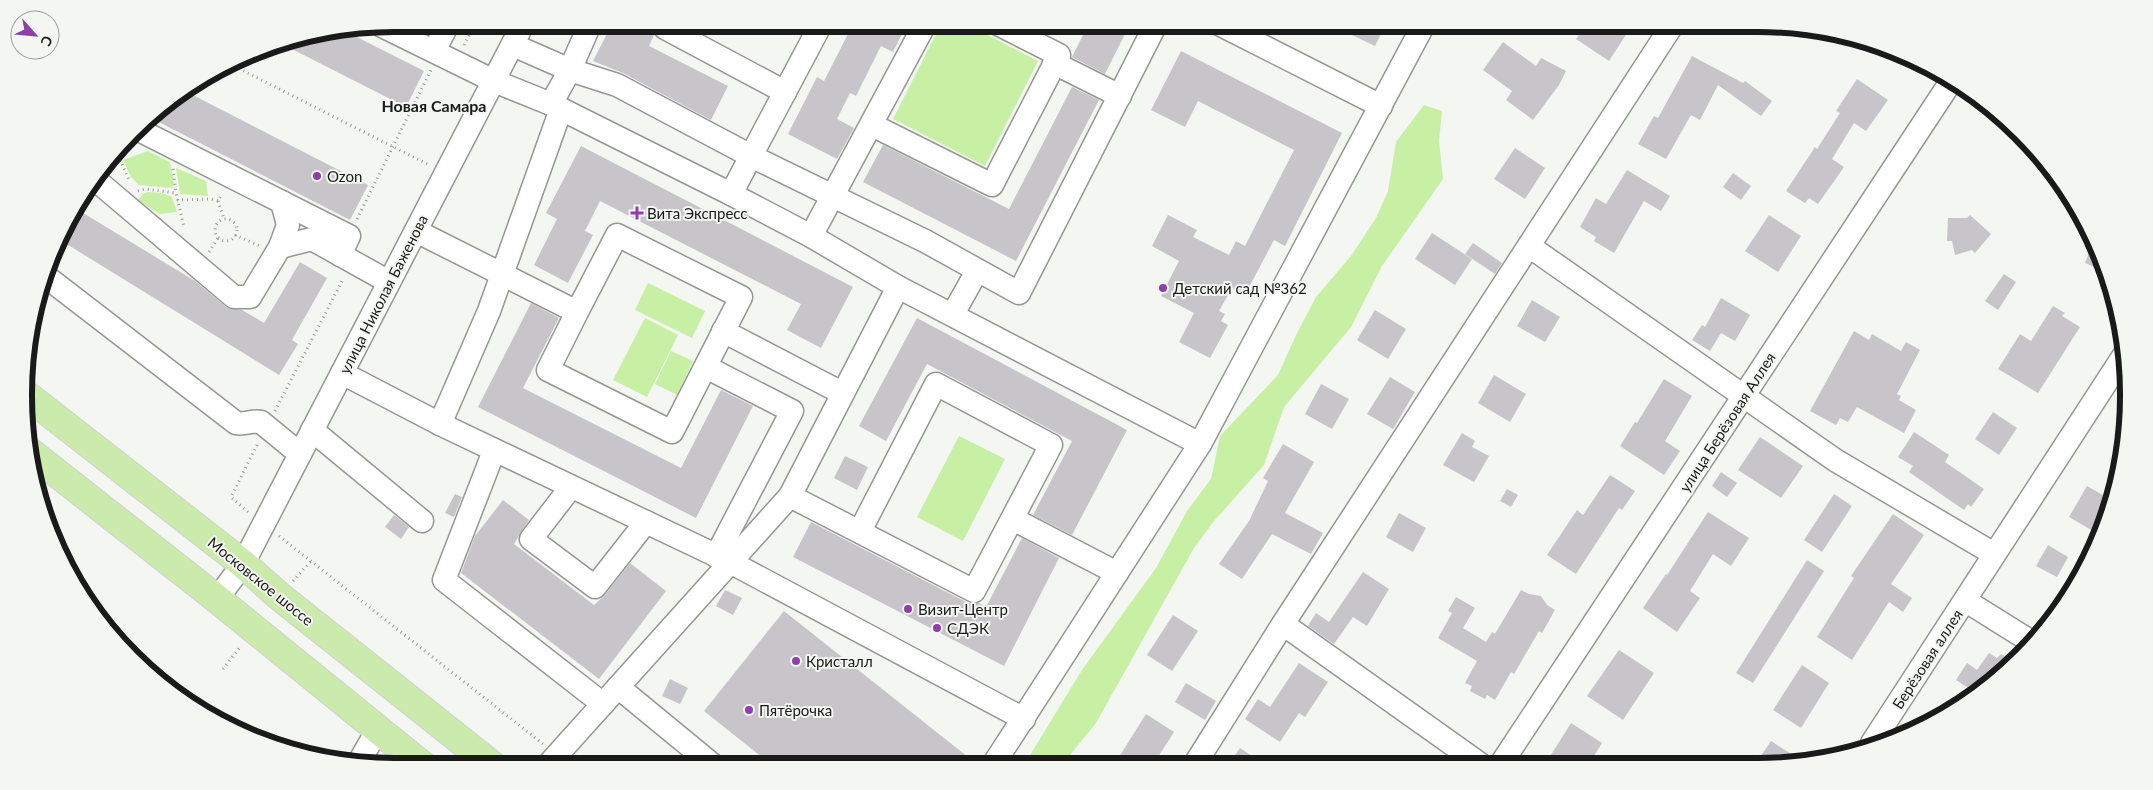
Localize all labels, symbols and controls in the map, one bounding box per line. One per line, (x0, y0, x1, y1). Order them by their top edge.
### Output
north arrow (10, 10, 60, 60)
text: С (37, 33, 57, 50)
district label: Новая Самара (382, 96, 486, 115)
place label: Ozon (327, 167, 362, 185)
marker: Ozon (311, 170, 323, 182)
place label: Вита Экспресс (647, 204, 748, 222)
marker: Вита Экспресс (631, 207, 643, 219)
street label: улица Николая Баженова (335, 212, 431, 376)
place label: Детский сад №362 (1173, 279, 1307, 297)
marker: Детский сад №362 (1157, 282, 1169, 294)
street label: улица Берёзовая Аллея (1675, 349, 1779, 495)
street label: Московское шоссе (205, 533, 317, 629)
place label: Визит-Центр (918, 600, 1008, 618)
marker: Визит-Центр (902, 603, 914, 615)
street label: Берёзовая аллея (1888, 606, 1966, 712)
place label: СДЭК (947, 619, 989, 637)
marker: СДЭК (931, 622, 943, 634)
place label: Кристалл (806, 652, 873, 670)
marker: Кристалл (790, 655, 802, 667)
place label: Пятёрочка (759, 701, 832, 719)
marker: Пятёрочка (743, 704, 755, 716)

